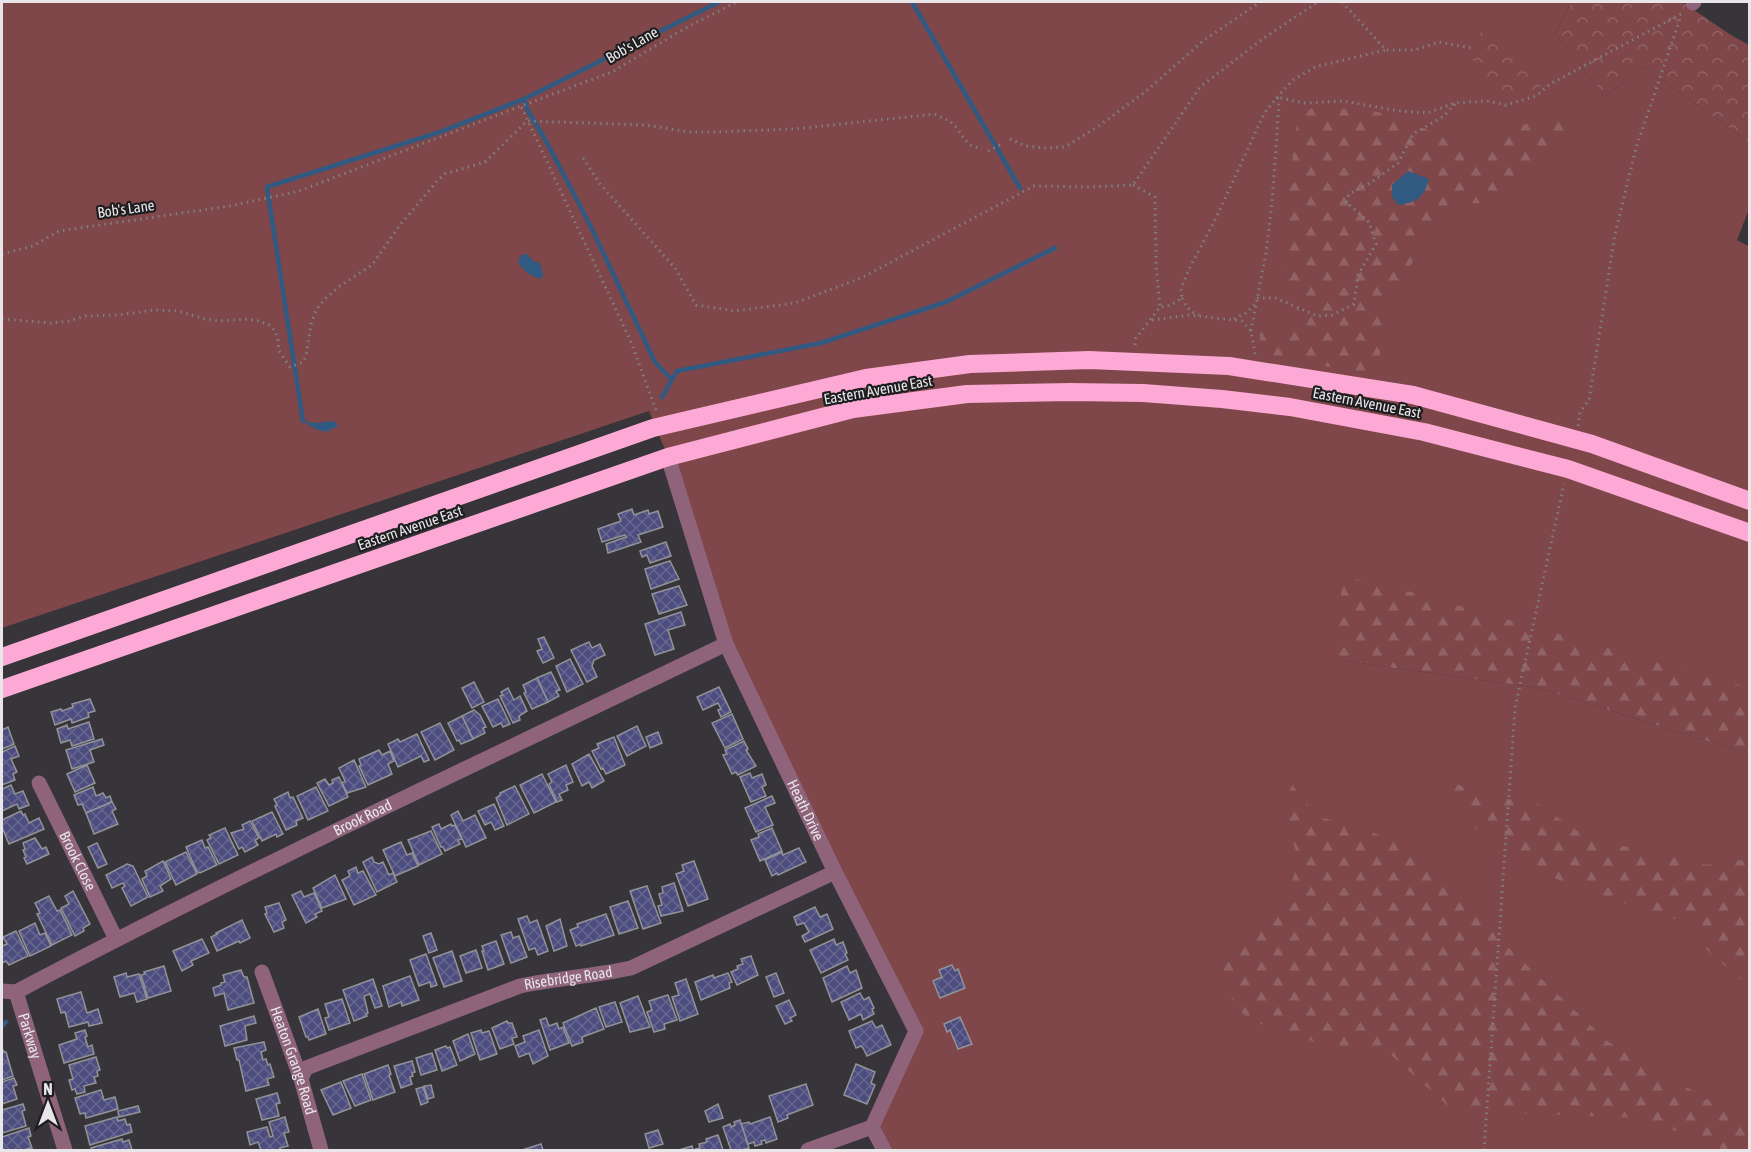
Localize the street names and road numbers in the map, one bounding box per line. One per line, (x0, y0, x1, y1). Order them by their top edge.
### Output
street label: Bob's Lane (603, 23, 661, 66)
street label: Bob's Lane (96, 196, 156, 221)
street label: Eastern Avenue East (822, 372, 934, 407)
street label: Eastern Avenue East (1312, 384, 1423, 421)
street label: Eastern Avenue East (355, 502, 465, 553)
street label: Heath Drive (784, 777, 828, 843)
street label: Brook Road (330, 796, 395, 839)
street label: Brook Close (56, 828, 100, 893)
street label: Risebridge Road (522, 963, 613, 993)
street label: Heaton Grange Road (267, 1004, 320, 1116)
street label: Parkway (15, 1011, 45, 1061)

